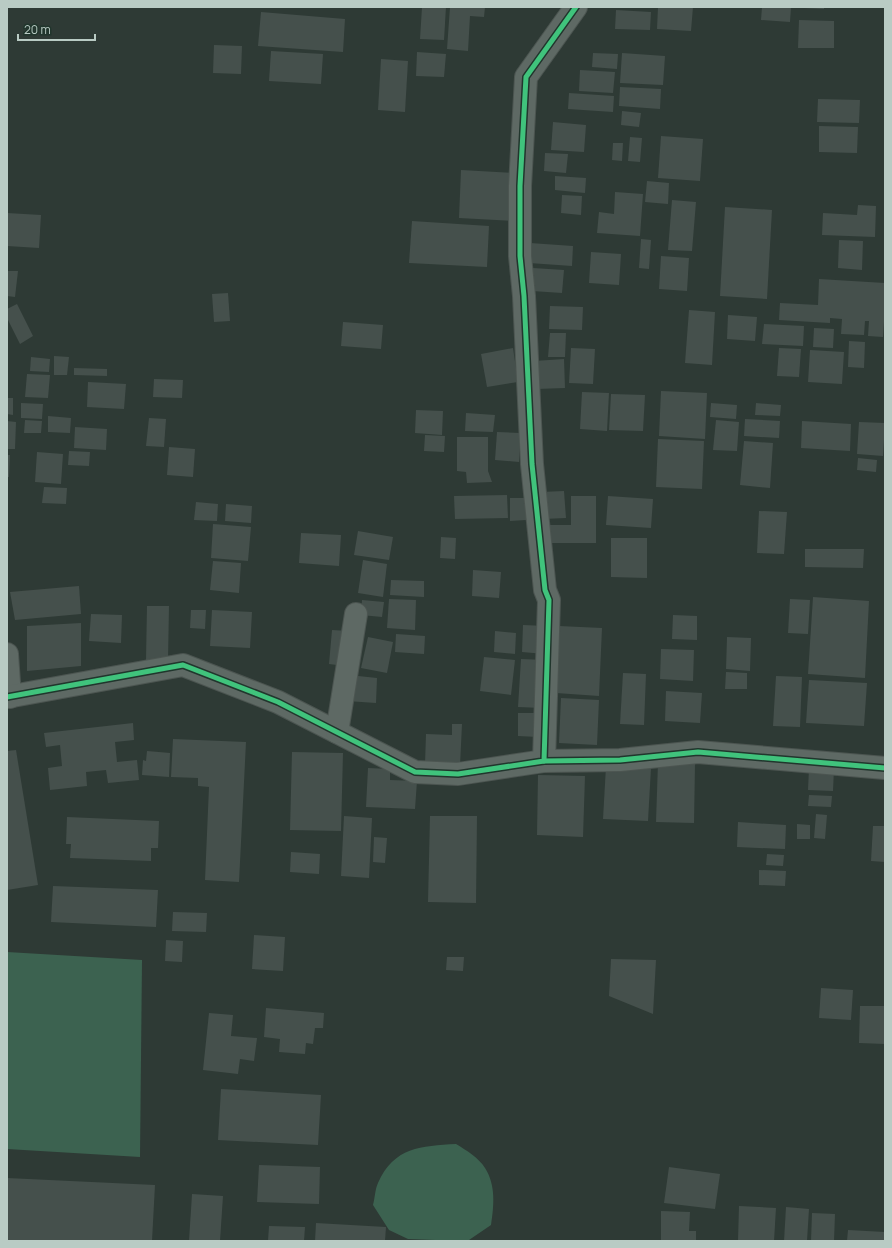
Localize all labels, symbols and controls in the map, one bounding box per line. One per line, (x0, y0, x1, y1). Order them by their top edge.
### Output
scale bar (18, 16, 95, 42)
text: 20 m (24, 21, 51, 38)

